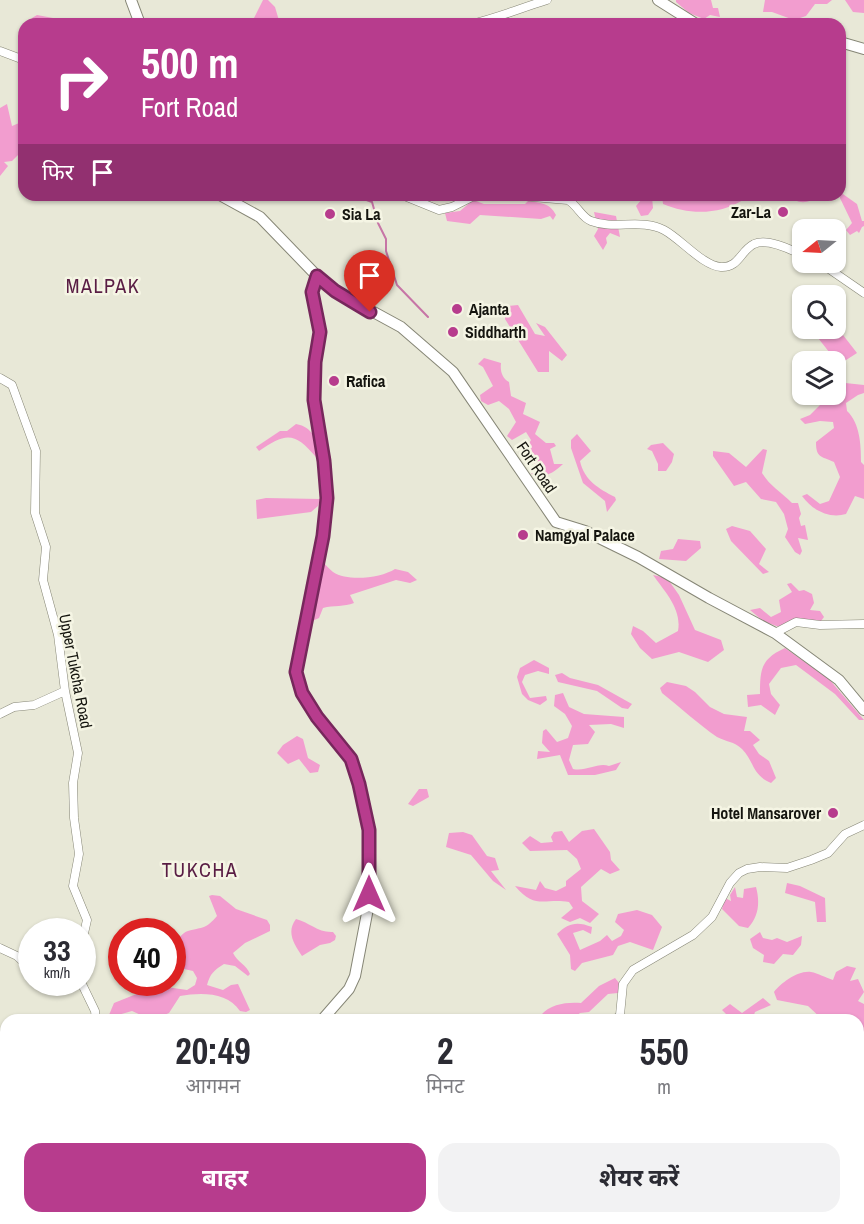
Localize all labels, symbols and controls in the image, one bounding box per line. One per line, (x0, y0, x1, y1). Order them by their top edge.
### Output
text: 500 m (141, 35, 239, 91)
icon: right (42, 42, 120, 120)
text: Fort Road (141, 89, 238, 125)
icon: arrive (86, 156, 119, 189)
text: फिर (42, 157, 74, 187)
place label: Zar-La (731, 201, 772, 223)
place label: Sia La (342, 203, 381, 225)
marker: Zar-La (776, 205, 790, 219)
marker: Sia La (323, 207, 337, 221)
north arrow (792, 219, 846, 273)
map controls (792, 219, 846, 405)
pin (344, 250, 395, 312)
icon: arrive (353, 259, 386, 292)
district label: MALPAK (66, 272, 140, 299)
button: search (792, 285, 846, 339)
place label: Ajanta (469, 298, 510, 320)
marker: Ajanta (450, 302, 464, 316)
place label: Siddharth (465, 321, 526, 343)
marker: Siddharth (446, 325, 460, 339)
button: layers (792, 351, 846, 405)
place label: Rafica (346, 370, 386, 392)
marker: Rafica (327, 374, 341, 388)
street label: Fort Road (512, 437, 562, 497)
place label: Namgyal Palace (535, 524, 635, 546)
marker: Namgyal Palace (516, 528, 530, 542)
street label: Upper Tukcha Road (54, 612, 98, 730)
place label: Hotel Mansarover (711, 802, 822, 824)
marker: Hotel Mansarover (826, 806, 840, 820)
district label: TUKCHA (162, 856, 238, 883)
position arrow (337, 862, 401, 926)
speed limit sign: 40 (108, 918, 186, 996)
text: 33 (43, 930, 71, 970)
text: km/h (44, 962, 70, 983)
text: 20:49 (175, 1027, 251, 1075)
text: 2 (437, 1027, 453, 1075)
text: 550 (639, 1028, 689, 1076)
text: आगमन (186, 1072, 240, 1099)
text: मिनट (426, 1072, 464, 1099)
text: m (657, 1073, 671, 1100)
button: बाहर (24, 1143, 426, 1212)
button: शेयर करें (438, 1143, 840, 1212)

